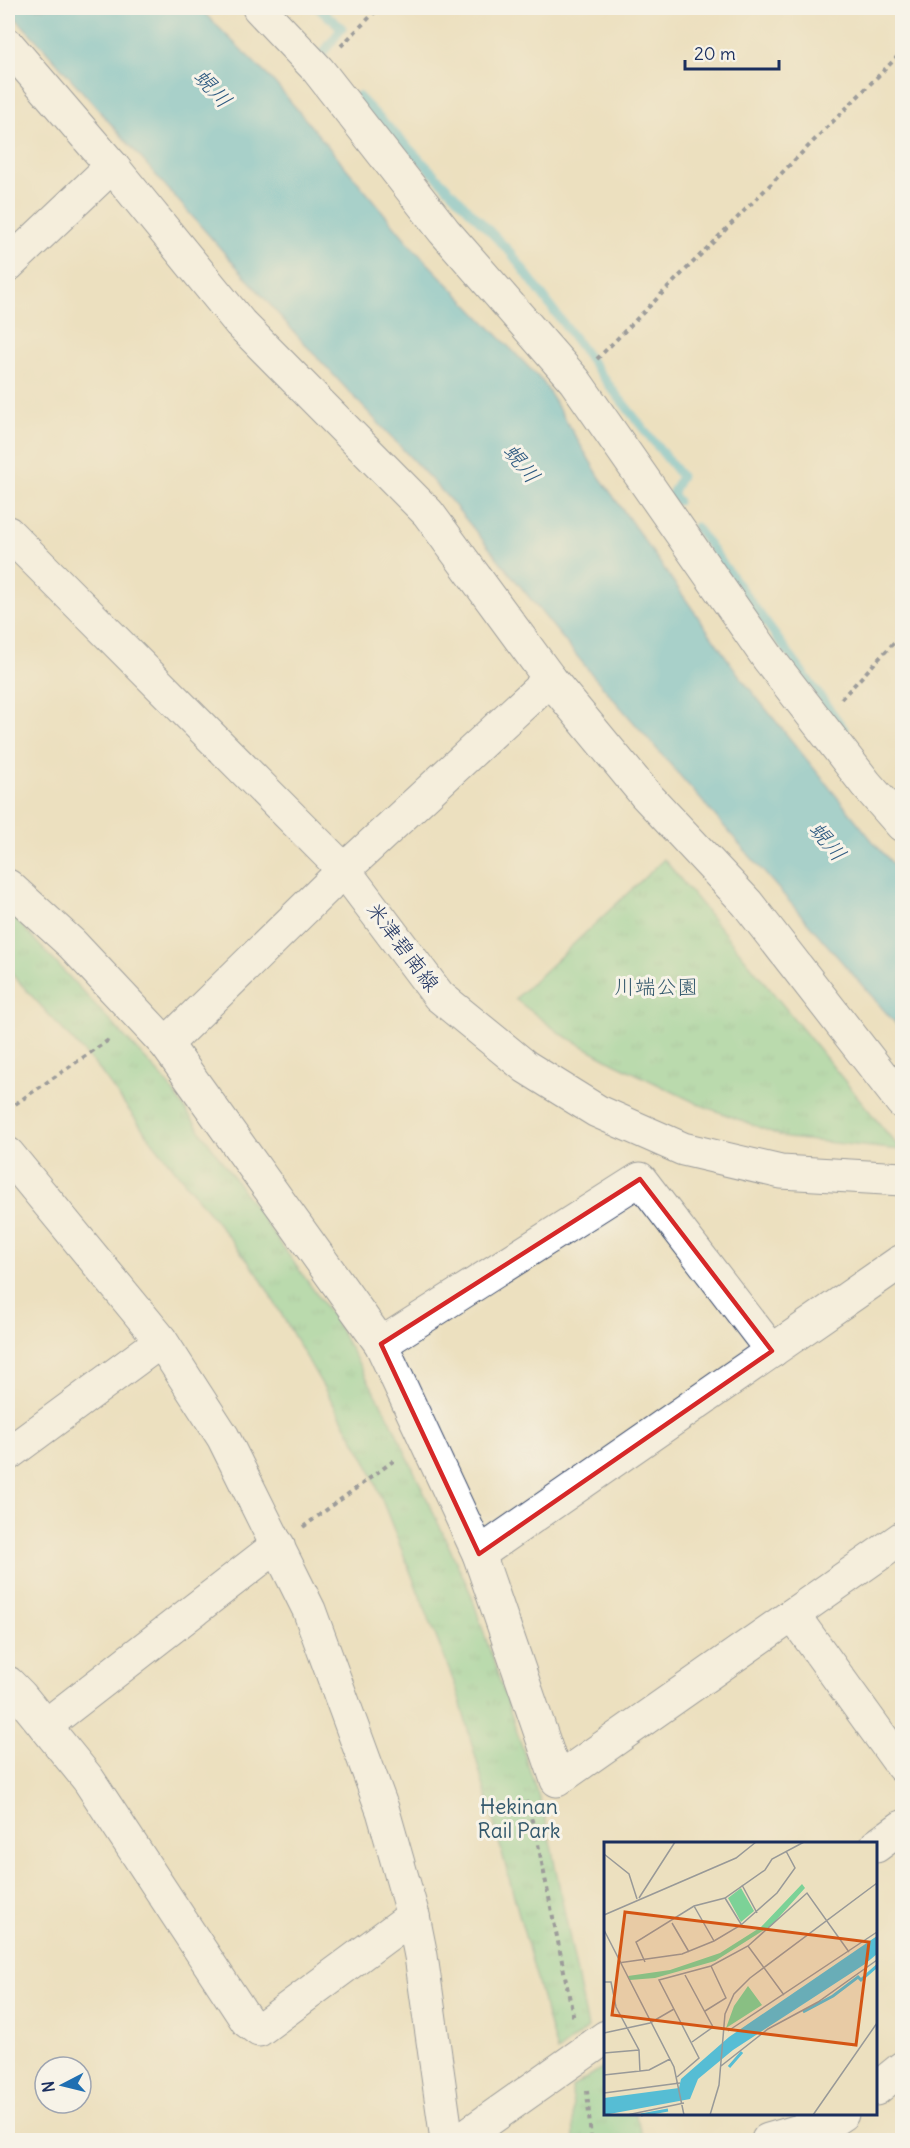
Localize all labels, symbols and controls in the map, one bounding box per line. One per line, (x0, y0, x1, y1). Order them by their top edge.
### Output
scale bar (685, 33, 780, 71)
text: 20 m (694, 42, 736, 65)
water label: 蜆川 (188, 62, 238, 114)
water label: 蜆川 (497, 437, 547, 489)
water label: 蜆川 (803, 815, 853, 867)
street label: 米津碧南線 (361, 897, 446, 997)
park label: 川端公園 (614, 973, 698, 1000)
park label: Hekinan Rail Park (477, 1793, 561, 1844)
inset map (604, 1842, 877, 2115)
north arrow (33, 2055, 93, 2115)
text: N (38, 2080, 59, 2094)

